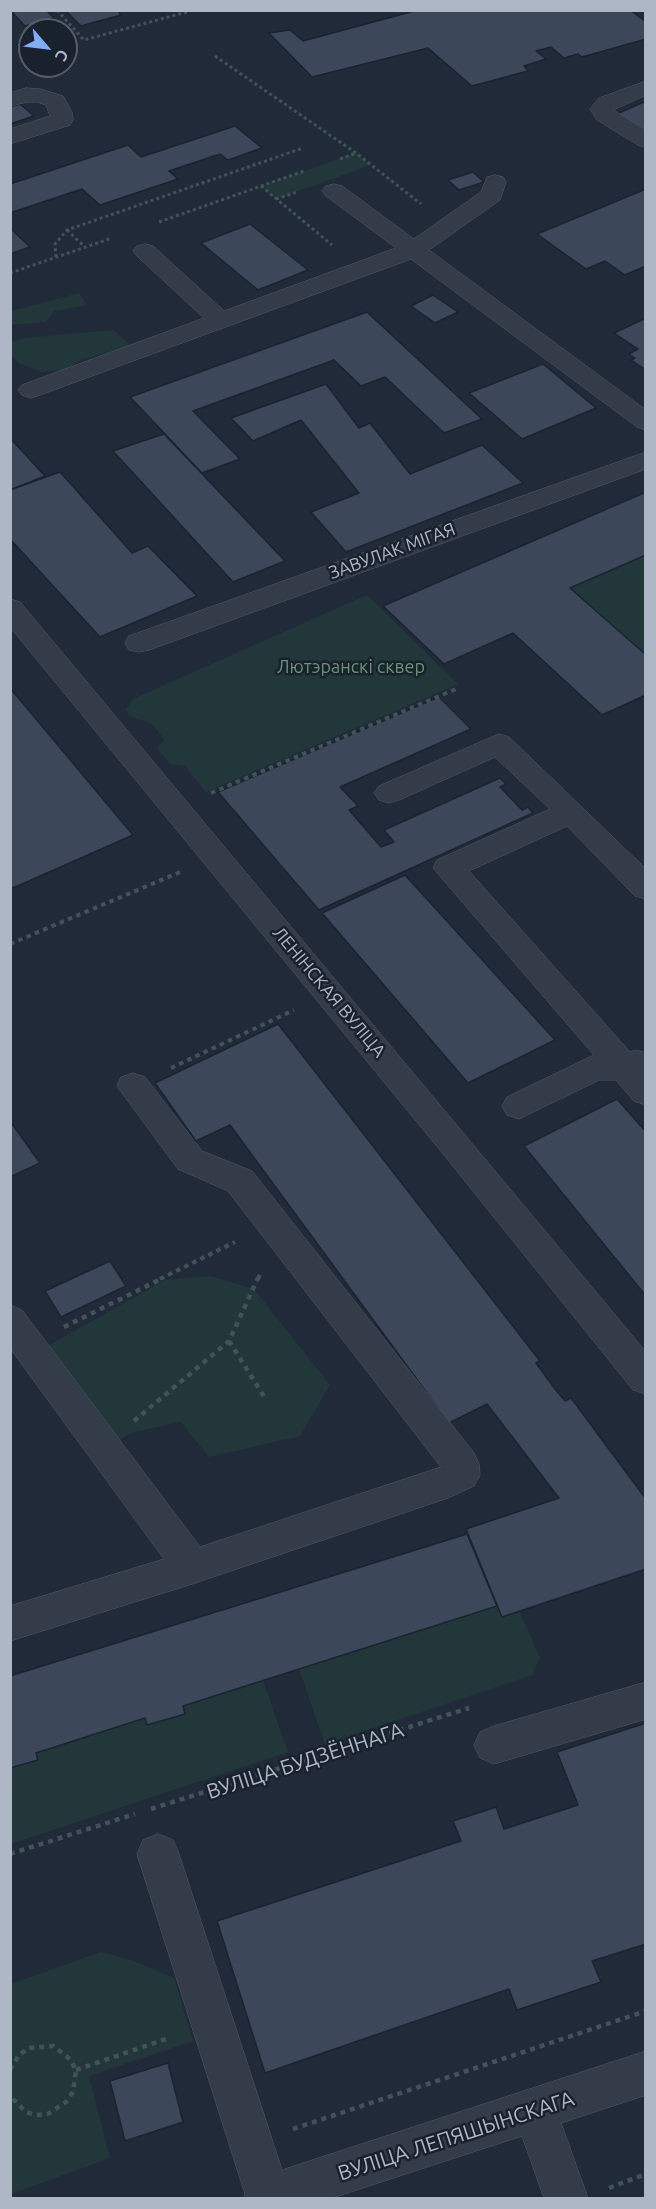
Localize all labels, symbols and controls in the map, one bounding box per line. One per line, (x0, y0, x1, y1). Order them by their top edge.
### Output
north arrow (18, 18, 78, 78)
text: С (52, 47, 72, 64)
street label: ЗАВУЛАК МІГАЯ (326, 518, 458, 584)
park label: Лютэранскі сквер (277, 656, 425, 678)
street label: ЛЕНІНСКАЯ ВУЛІЦА (268, 922, 390, 1062)
street label: ВУЛІЦА БУДЗЁННАГА (203, 1717, 407, 1805)
street label: ВУЛІЦА ЛЕПЯШЫНСКАГА (335, 2086, 577, 2186)

